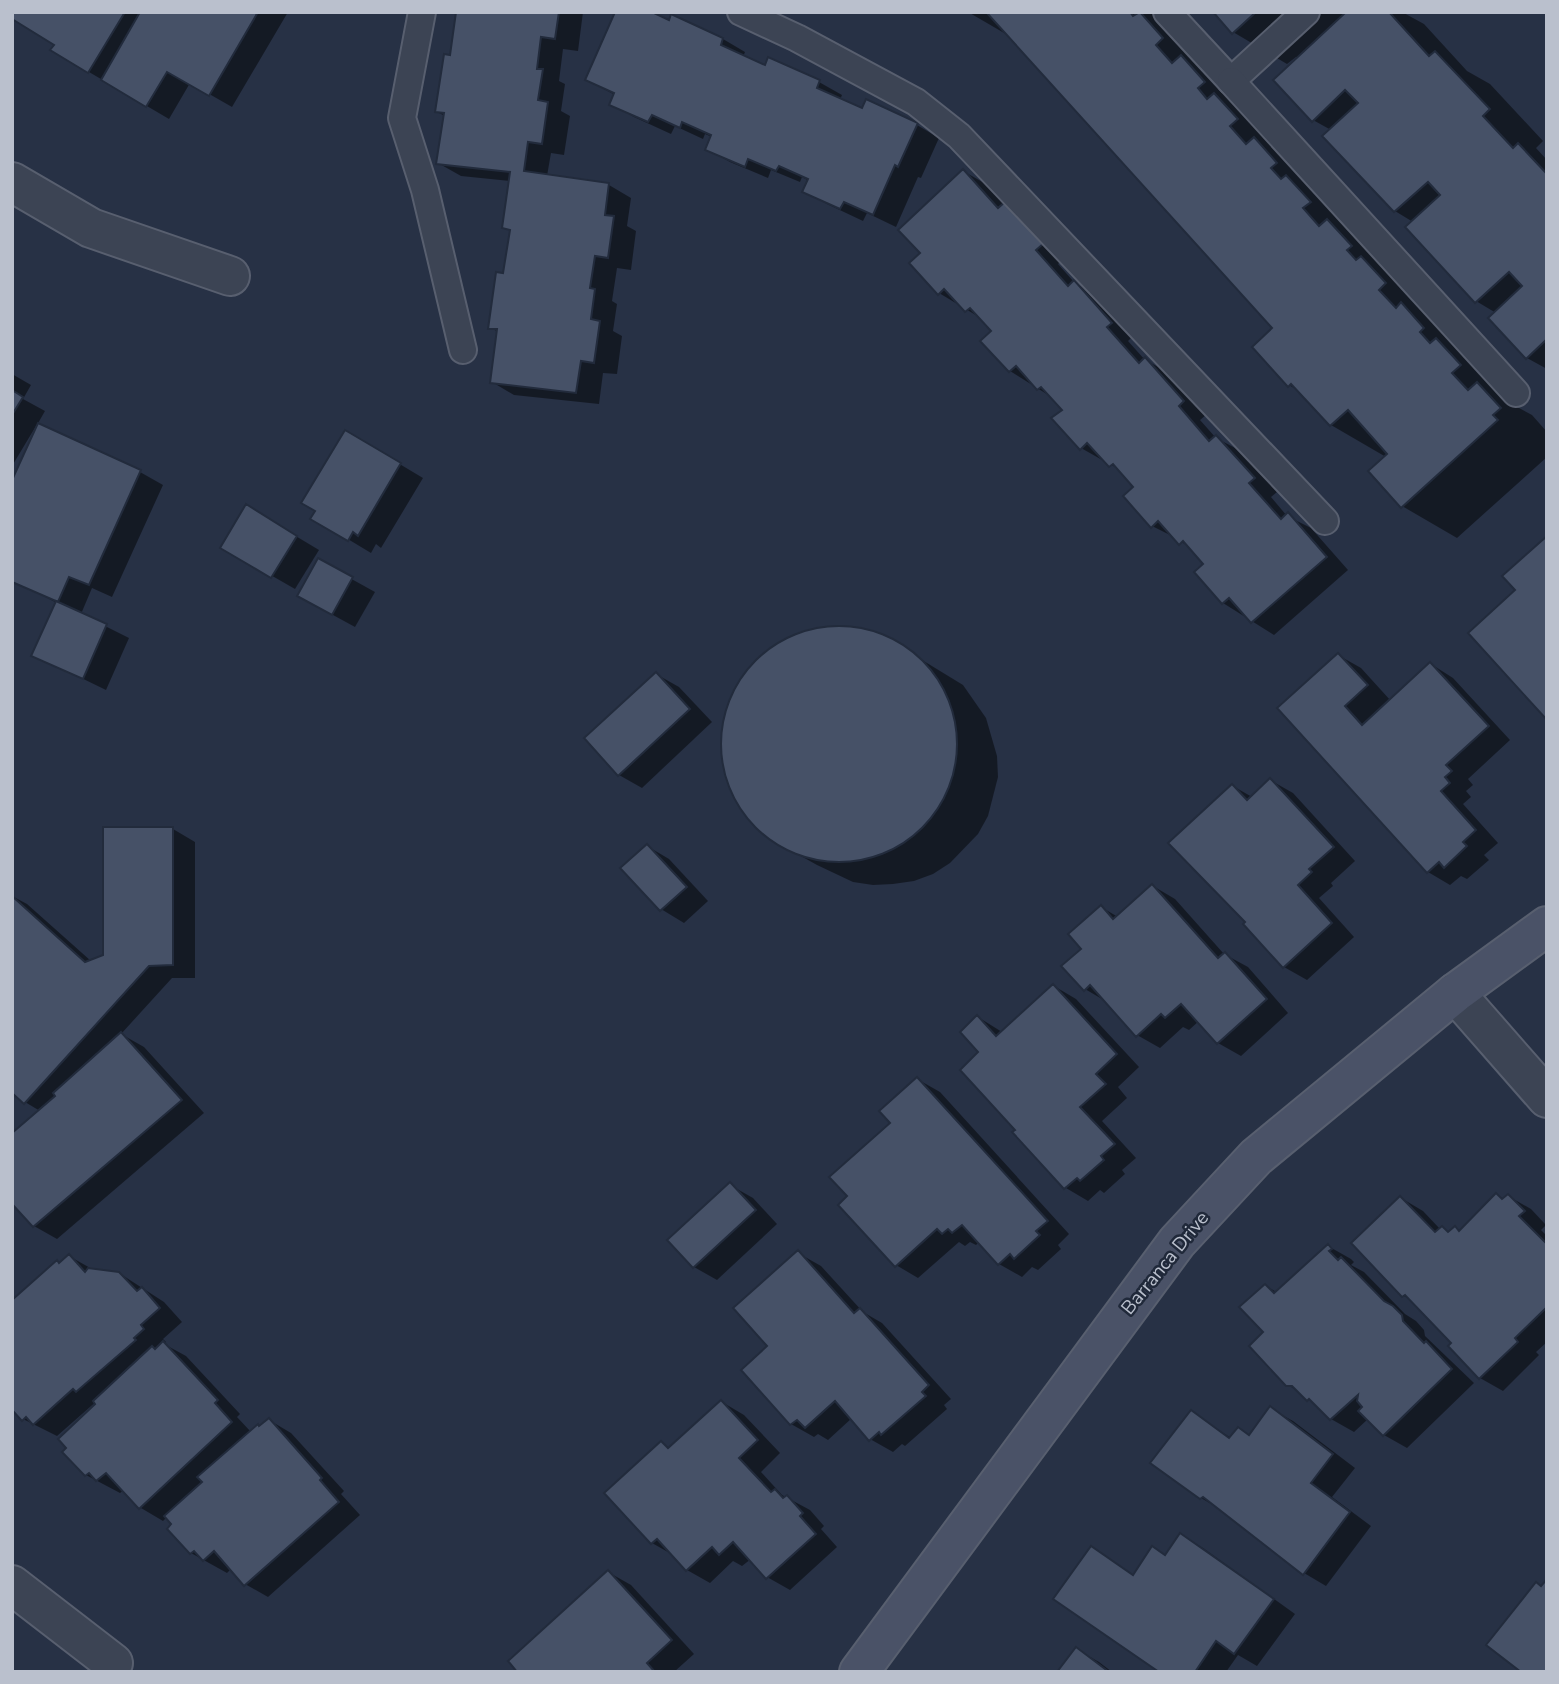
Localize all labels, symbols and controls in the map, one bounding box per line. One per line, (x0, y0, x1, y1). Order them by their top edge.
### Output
street label: Barranca Drive (1115, 1206, 1215, 1320)

